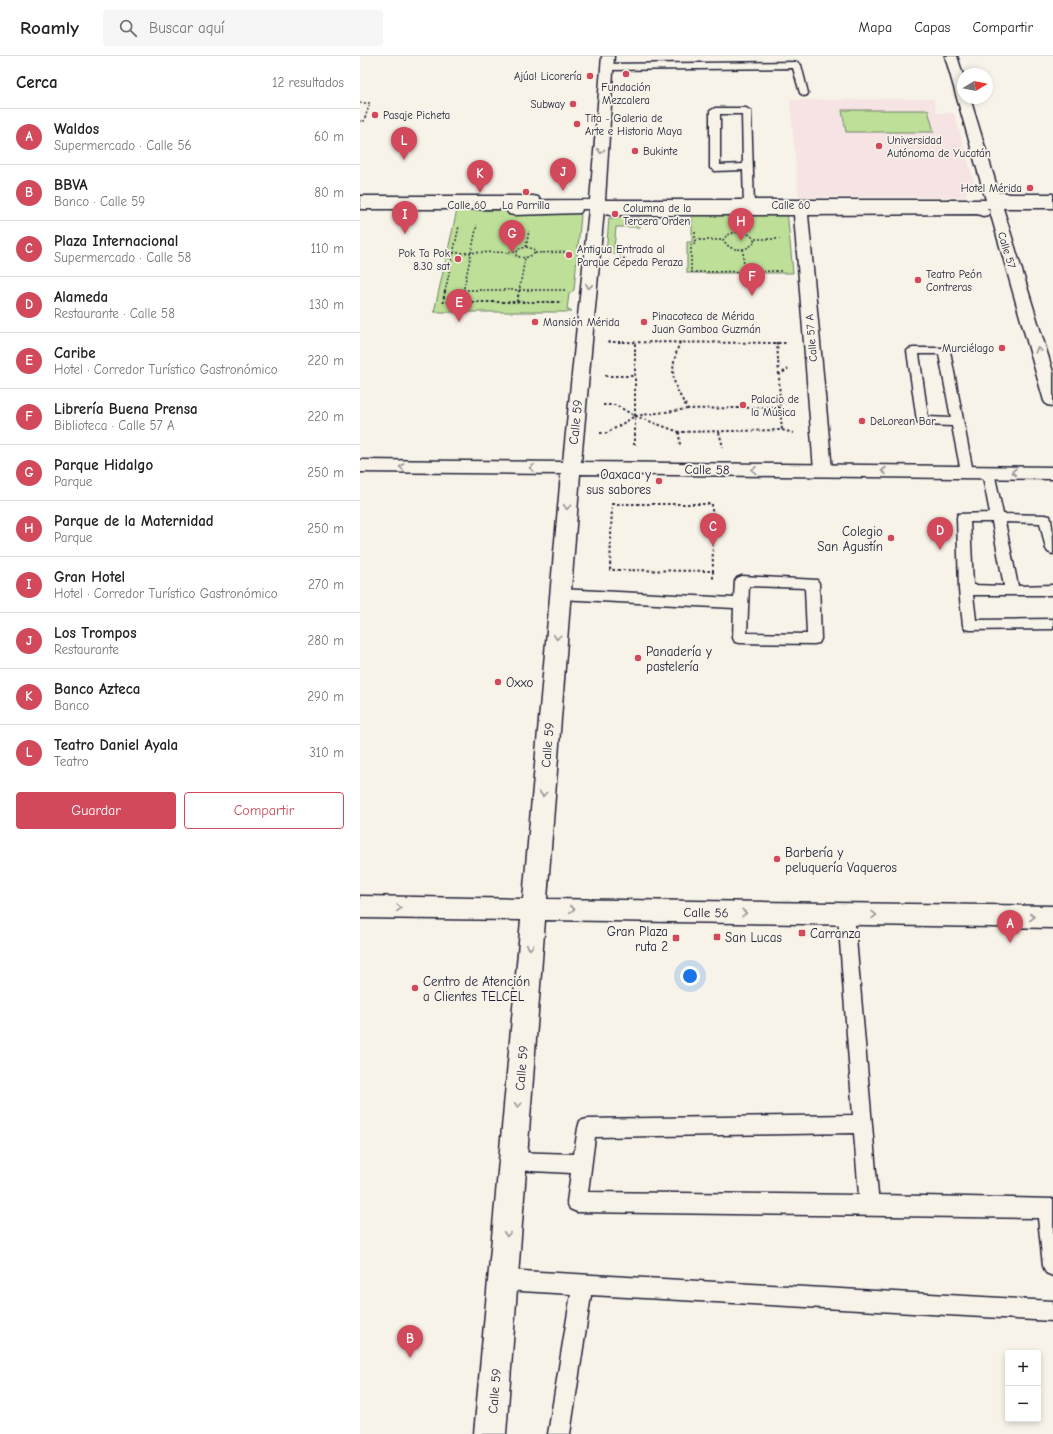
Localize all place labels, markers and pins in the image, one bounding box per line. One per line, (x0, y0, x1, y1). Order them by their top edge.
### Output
marker: Fundación Mezcalera (621, 69, 631, 79)
place label: Ajúa! Licorería (514, 70, 582, 83)
marker: Ajúa! Licorería (585, 71, 595, 81)
place label: Fundación Mezcalera (601, 81, 651, 107)
place label: Subway (531, 98, 565, 111)
marker: Subway (568, 99, 578, 109)
place label: Pasaje Picheta (383, 109, 450, 122)
marker: Pasaje Picheta (370, 110, 380, 120)
place label: Tita - Galeria de Arte e Historia Maya (585, 112, 682, 138)
marker: Tita - Galeria de Arte e Historia Maya (572, 119, 582, 129)
pin: L (391, 127, 417, 160)
place label: Universidad Autónoma de Yucatán (887, 134, 991, 160)
marker: Universidad Autónoma de Yucatán (874, 141, 884, 151)
place label: Bukinte (643, 145, 678, 158)
marker: Bukinte (630, 146, 640, 156)
pin: J (550, 158, 576, 191)
pin: K (467, 160, 493, 193)
place label: Hotel Mérida (961, 182, 1022, 195)
marker: Hotel Mérida (1025, 183, 1035, 193)
marker: La Parrilla (521, 187, 531, 197)
place label: La Parrilla (502, 199, 550, 212)
pin: I (392, 201, 418, 234)
place label: Columna de la Tercera Orden (623, 202, 691, 228)
pin: H (728, 208, 754, 241)
marker: Columna de la Tercera Orden (610, 209, 620, 219)
pin: G (499, 220, 525, 253)
place label: Antigua Entrada al Parque Cepeda Peraza (577, 243, 683, 269)
place label: Pok Ta Pok 8.30 sat (399, 247, 451, 273)
marker: Antigua Entrada al Parque Cepeda Peraza (564, 250, 574, 260)
marker: Pok Ta Pok 8.30 sat (453, 254, 463, 264)
pin: F (739, 263, 765, 296)
place label: Teatro Peón Contreras (926, 268, 982, 294)
marker: Teatro Peón Contreras (913, 275, 923, 285)
pin: E (446, 289, 472, 322)
place label: Pinacoteca de Mérida Juan Gamboa Guzmán (652, 310, 761, 336)
place label: Mansión Mérida (543, 316, 620, 329)
marker: Mansión Mérida (530, 317, 540, 327)
marker: Pinacoteca de Mérida Juan Gamboa Guzmán (639, 317, 649, 327)
place label: Murciélago (942, 342, 994, 355)
marker: Murciélago (997, 343, 1007, 353)
place label: Palacio de la Música (751, 393, 800, 419)
marker: Palacio de la Música (738, 400, 748, 410)
place label: DeLorean Bar (870, 415, 936, 428)
marker: DeLorean Bar (857, 416, 867, 426)
place label: Oaxaca y sus sabores (586, 467, 651, 497)
marker: Oaxaca y sus sabores (654, 476, 664, 486)
pin: C (700, 513, 726, 546)
pin: D (927, 517, 953, 550)
place label: Colegio San Agustín (817, 524, 883, 554)
marker: Colegio San Agustín (886, 533, 896, 543)
place label: Panadería y pastelería (646, 644, 712, 674)
marker: Panadería y pastelería (633, 653, 643, 663)
place label: Oxxo (506, 675, 533, 690)
marker: Oxxo (493, 677, 503, 687)
place label: Barbería y peluquería Vaqueros (785, 845, 897, 875)
marker: Barbería y peluquería Vaqueros (772, 854, 782, 864)
pin: A (997, 910, 1023, 943)
place label: Gran Plaza ruta 2 (607, 924, 668, 954)
place label: Carranza (810, 926, 861, 941)
marker: Carranza (797, 928, 807, 938)
place label: San Lucas (725, 930, 782, 945)
marker: San Lucas (712, 932, 722, 942)
marker: Gran Plaza ruta 2 (671, 933, 681, 943)
place label: Centro de Atención a Clientes TELCEL (423, 974, 530, 1004)
marker: Centro de Atención a Clientes TELCEL (410, 983, 420, 993)
pin: B (397, 1325, 423, 1358)

